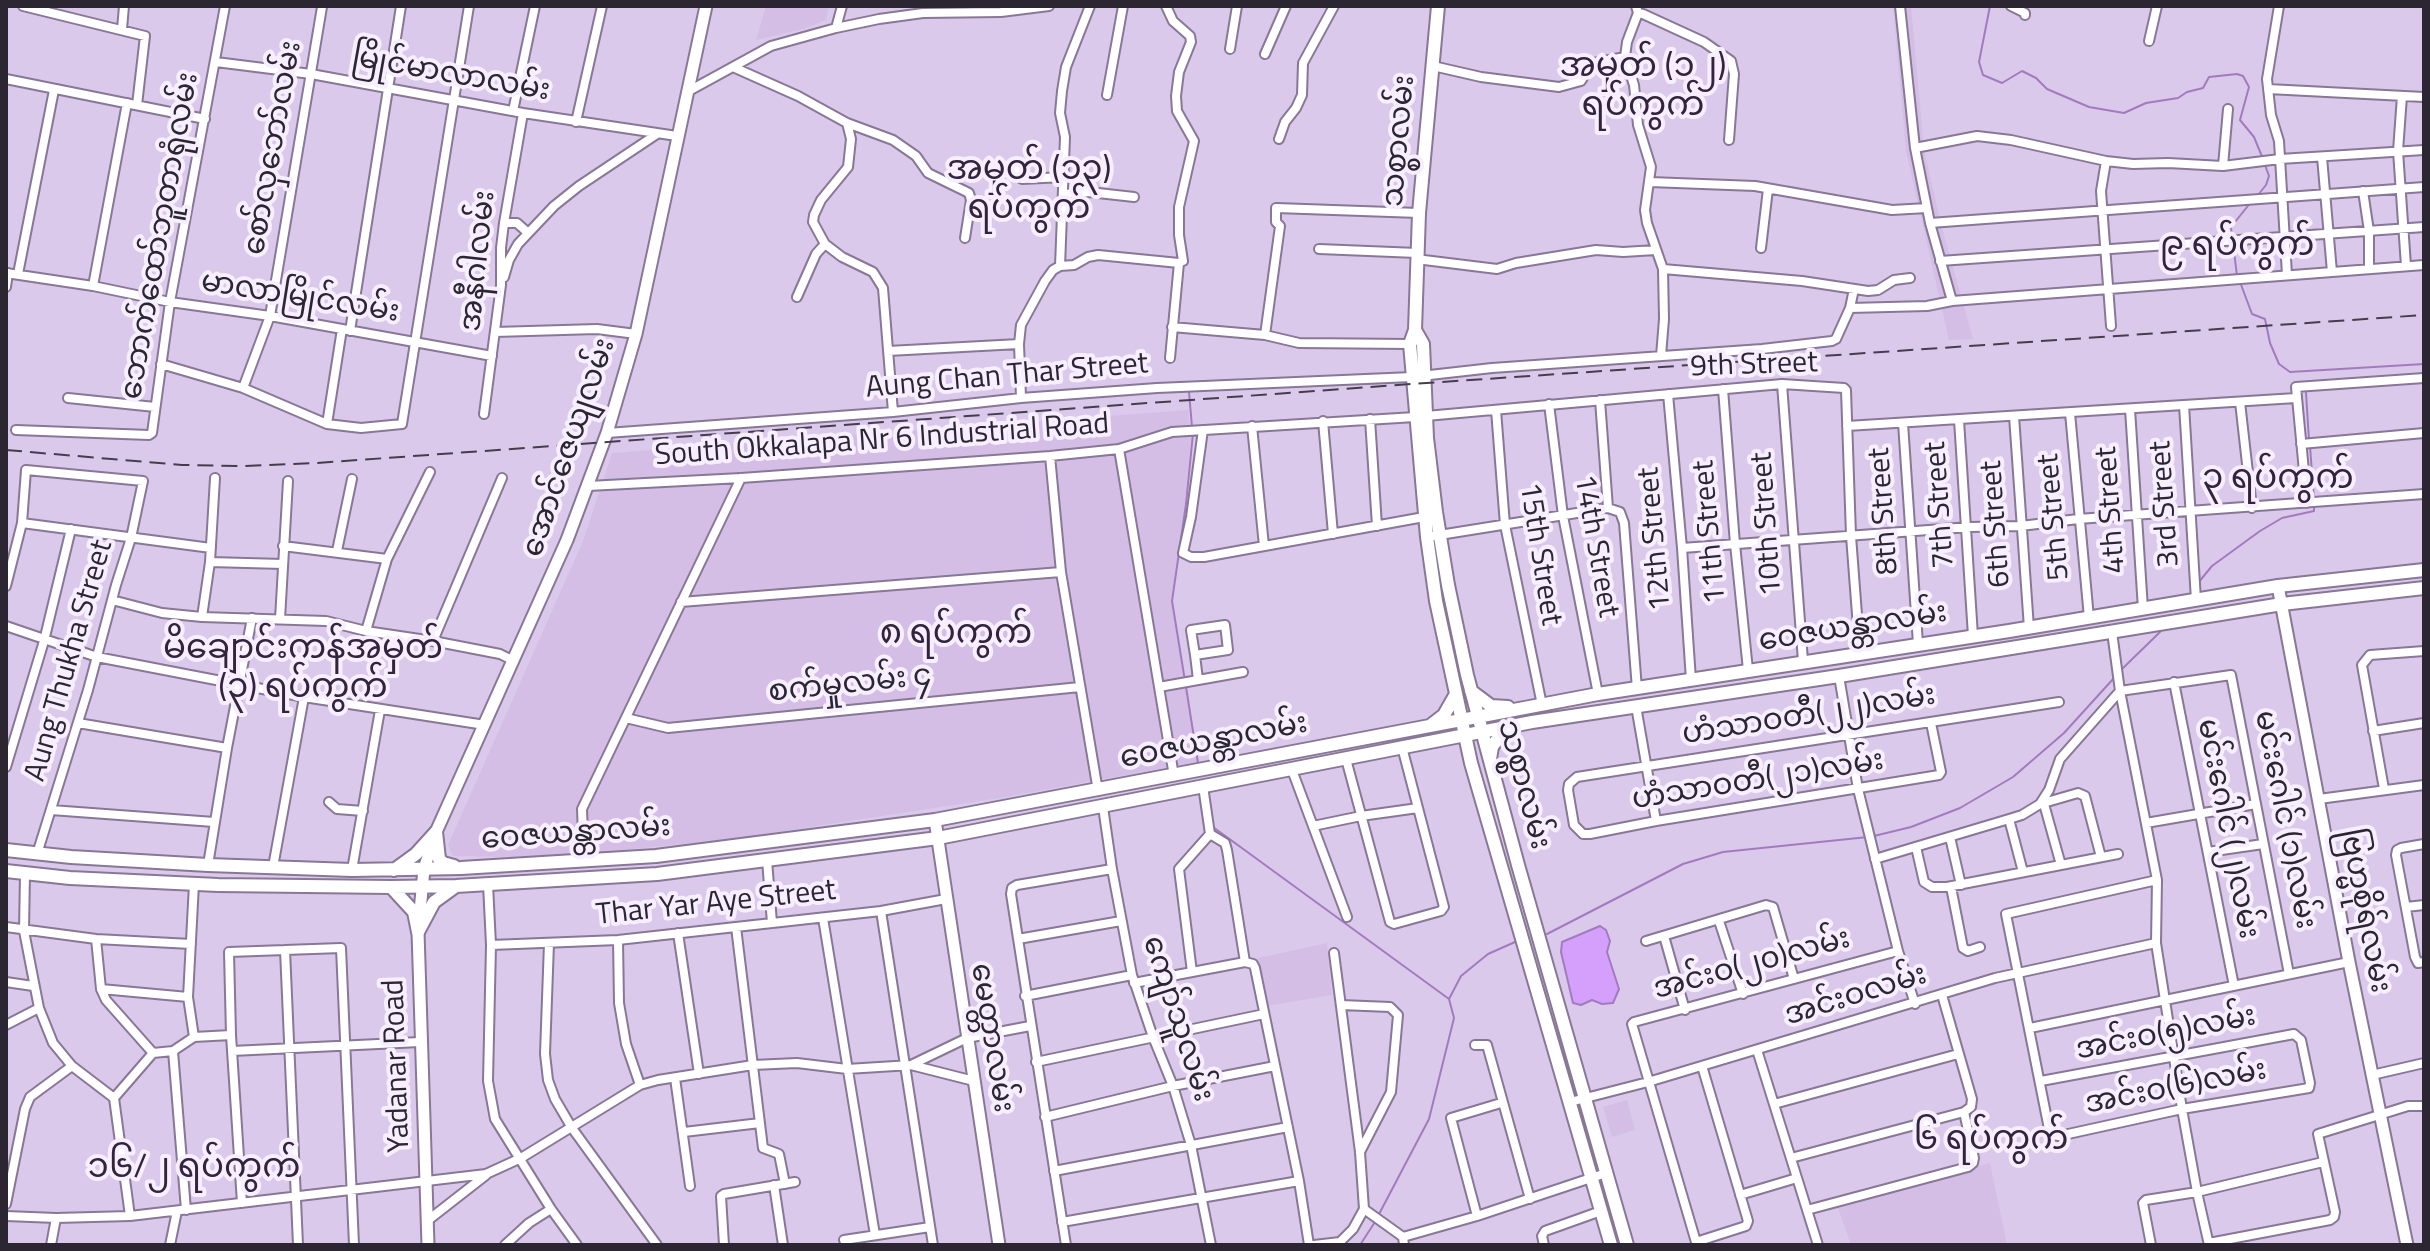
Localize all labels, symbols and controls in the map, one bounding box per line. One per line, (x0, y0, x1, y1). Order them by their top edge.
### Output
street label: စော်လှဘော်လမ်း (237, 38, 311, 258)
street label: မြိုင်မာလာလမ်း (349, 40, 553, 110)
district label: အမှတ် (၁၂) ရပ်ကွက် (1559, 48, 1727, 128)
street label: ဘောက်ထော်ဘူတာရုံလမ်း (114, 70, 208, 402)
street label: သစ္စာလမ်း (1376, 74, 1424, 208)
district label: အမှတ် (၁၃) ရပ်ကွက် (946, 151, 1112, 230)
street label: အနီဂါလမ်း (454, 189, 504, 333)
district label: ၉ ရပ်ကွက် (2160, 227, 2314, 267)
street label: မာလာမြိုင်လမ်း (198, 265, 402, 331)
street label: အောင်ဇေယျလမ်း (516, 334, 624, 562)
street label: 9th Street (1690, 346, 1818, 386)
street label: Aung Chan Thar Street (864, 347, 1150, 407)
street label: South Okkalapa Nr 6 Industrial Road (654, 407, 1110, 475)
street label: 7th Street (1919, 440, 1963, 570)
street label: 3rd Street (2144, 440, 2188, 568)
street label: 4th Street (2090, 445, 2134, 575)
street label: 8th Street (1863, 446, 1907, 576)
street label: 10th Street (1745, 451, 1791, 597)
street label: 5th Street (2032, 452, 2078, 582)
street label: 11th Street (1687, 459, 1735, 605)
street label: 6th Street (1975, 459, 2019, 589)
district label: ၃ ရပ်ကွက် (2202, 460, 2354, 500)
street label: 12th Street (1632, 466, 1680, 612)
street label: 14th Street (1565, 472, 1625, 620)
street label: 15th Street (1510, 480, 1568, 628)
street label: Aung Thukha Street (18, 536, 122, 786)
street label: ဝေဇယန္တာလမ်း (1756, 595, 1950, 661)
district label: ၈ ရပ်ကွက် (880, 615, 1032, 655)
district label: မိချောင်းကန်အမှတ် (၃) ရပ်ကွက် (163, 630, 443, 710)
street label: စက်မှုလမ်း ၄ (767, 659, 933, 711)
street label: ဟံသာဝတီ(၂၂)လမ်း (1680, 678, 1938, 754)
street label: ဝေဇယန္တာလမ်း (1117, 706, 1311, 778)
street label: မင်းဂေါင် (၁)လမ်း (2245, 708, 2323, 932)
street label: မင်းဂေါင် (၂)လမ်း (2188, 716, 2266, 942)
street label: သစ္စာလမ်း (1489, 717, 1557, 853)
street label: ဟံသာဝတီ(၂၁)လမ်း (1630, 743, 1886, 819)
street label: ဝေဇယန္တာလမ်း (480, 809, 672, 859)
street label: ဗြဟ္မစိုရ်လမ်း (2330, 826, 2398, 996)
street label: Thar Yar Aye Street (594, 874, 838, 934)
street label: အင်းဝ(၂၀)လမ်း (1650, 921, 1854, 1009)
street label: ကျော်သူလမ်း (1133, 932, 1221, 1106)
street label: အင်းဝလမ်း (1781, 957, 1931, 1035)
street label: မေတ္တာလမ်း (961, 961, 1021, 1115)
street label: Yadanar Road (377, 979, 419, 1153)
street label: အင်းဝ(၅)လမ်း (2073, 999, 2259, 1069)
street label: အင်းဝ(၆)လမ်း (2082, 1053, 2270, 1123)
district label: ၆ ရပ်ကွက် (1914, 1121, 2068, 1161)
district label: ၁၆/၂ ရပ်ကွက် (88, 1149, 300, 1189)

